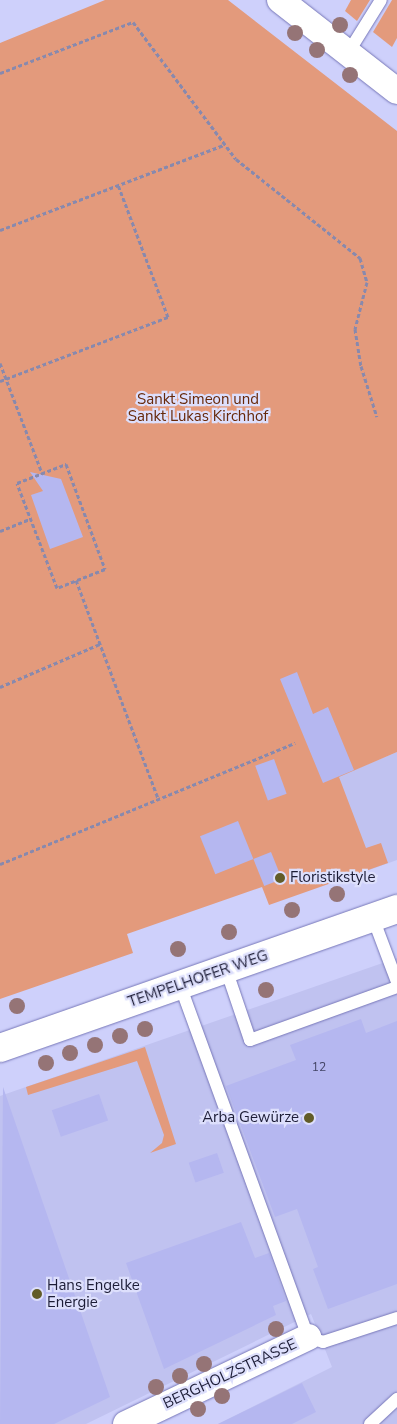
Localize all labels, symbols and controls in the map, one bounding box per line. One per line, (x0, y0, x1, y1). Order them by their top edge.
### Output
park label: Sankt Simeon und Sankt Lukas Kirchhof (128, 390, 268, 425)
place label: Floristikstyle (290, 869, 376, 887)
marker: Floristikstyle (274, 872, 286, 884)
street label: TEMPELHOFER WEG (126, 947, 270, 1011)
house number: 12 (312, 1061, 326, 1075)
place label: Arba Gewürze (202, 1109, 299, 1127)
marker: Arba Gewürze (303, 1112, 315, 1124)
place label: Hans Engelke Energie (47, 1276, 140, 1311)
marker: Hans Engelke Energie (31, 1288, 43, 1300)
street label: BERGHOLZSTRASSE (160, 1335, 300, 1413)

